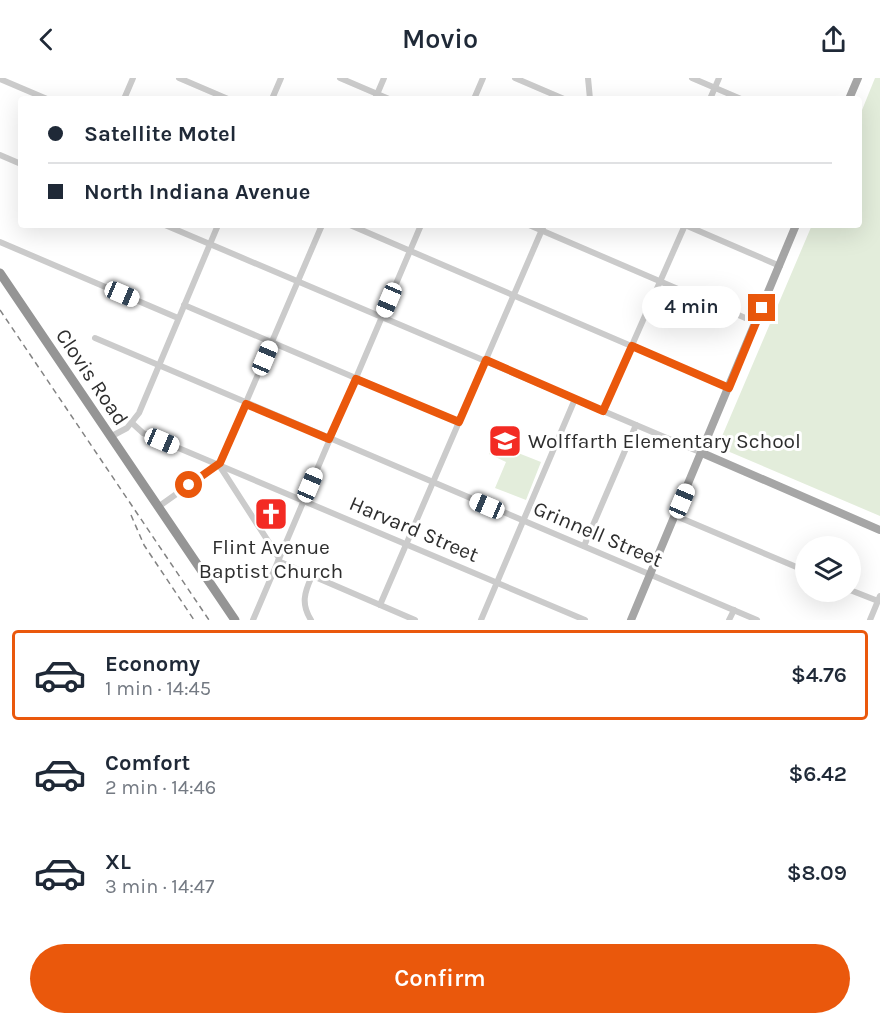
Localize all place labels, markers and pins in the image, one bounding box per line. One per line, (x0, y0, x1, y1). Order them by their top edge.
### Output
school or university icon: Wolffarth Elementary School (487, 423, 523, 459)
place label: Wolffarth Elementary School (528, 429, 801, 453)
church icon: Flint Avenue Baptist Church (253, 496, 289, 532)
place label: Flint Avenue Baptist Church (199, 535, 343, 583)

